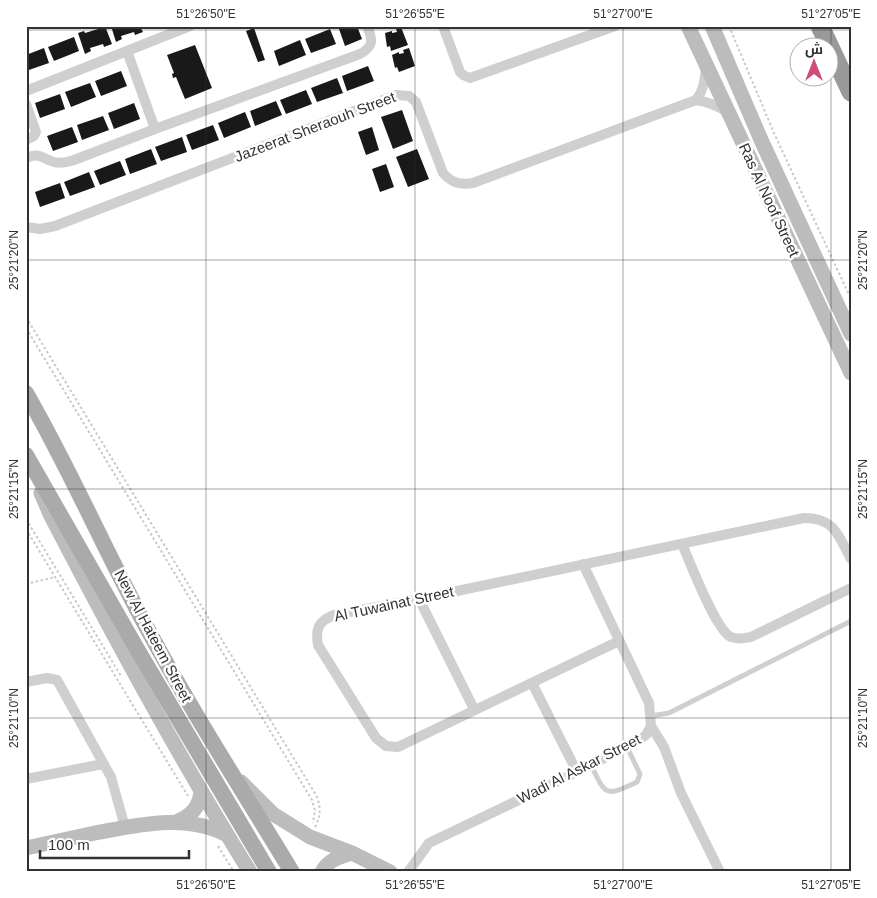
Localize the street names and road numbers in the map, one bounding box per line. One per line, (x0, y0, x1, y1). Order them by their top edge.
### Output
street label: Jazeerat Sheraouh Street (232, 88, 398, 165)
street label: Ras Al Noof Street (736, 140, 804, 260)
street label: New Al Hateem Street (111, 567, 196, 706)
street label: Al Tuwainat Street (333, 582, 456, 624)
street label: Wadi Al Askar Street (514, 730, 644, 807)

